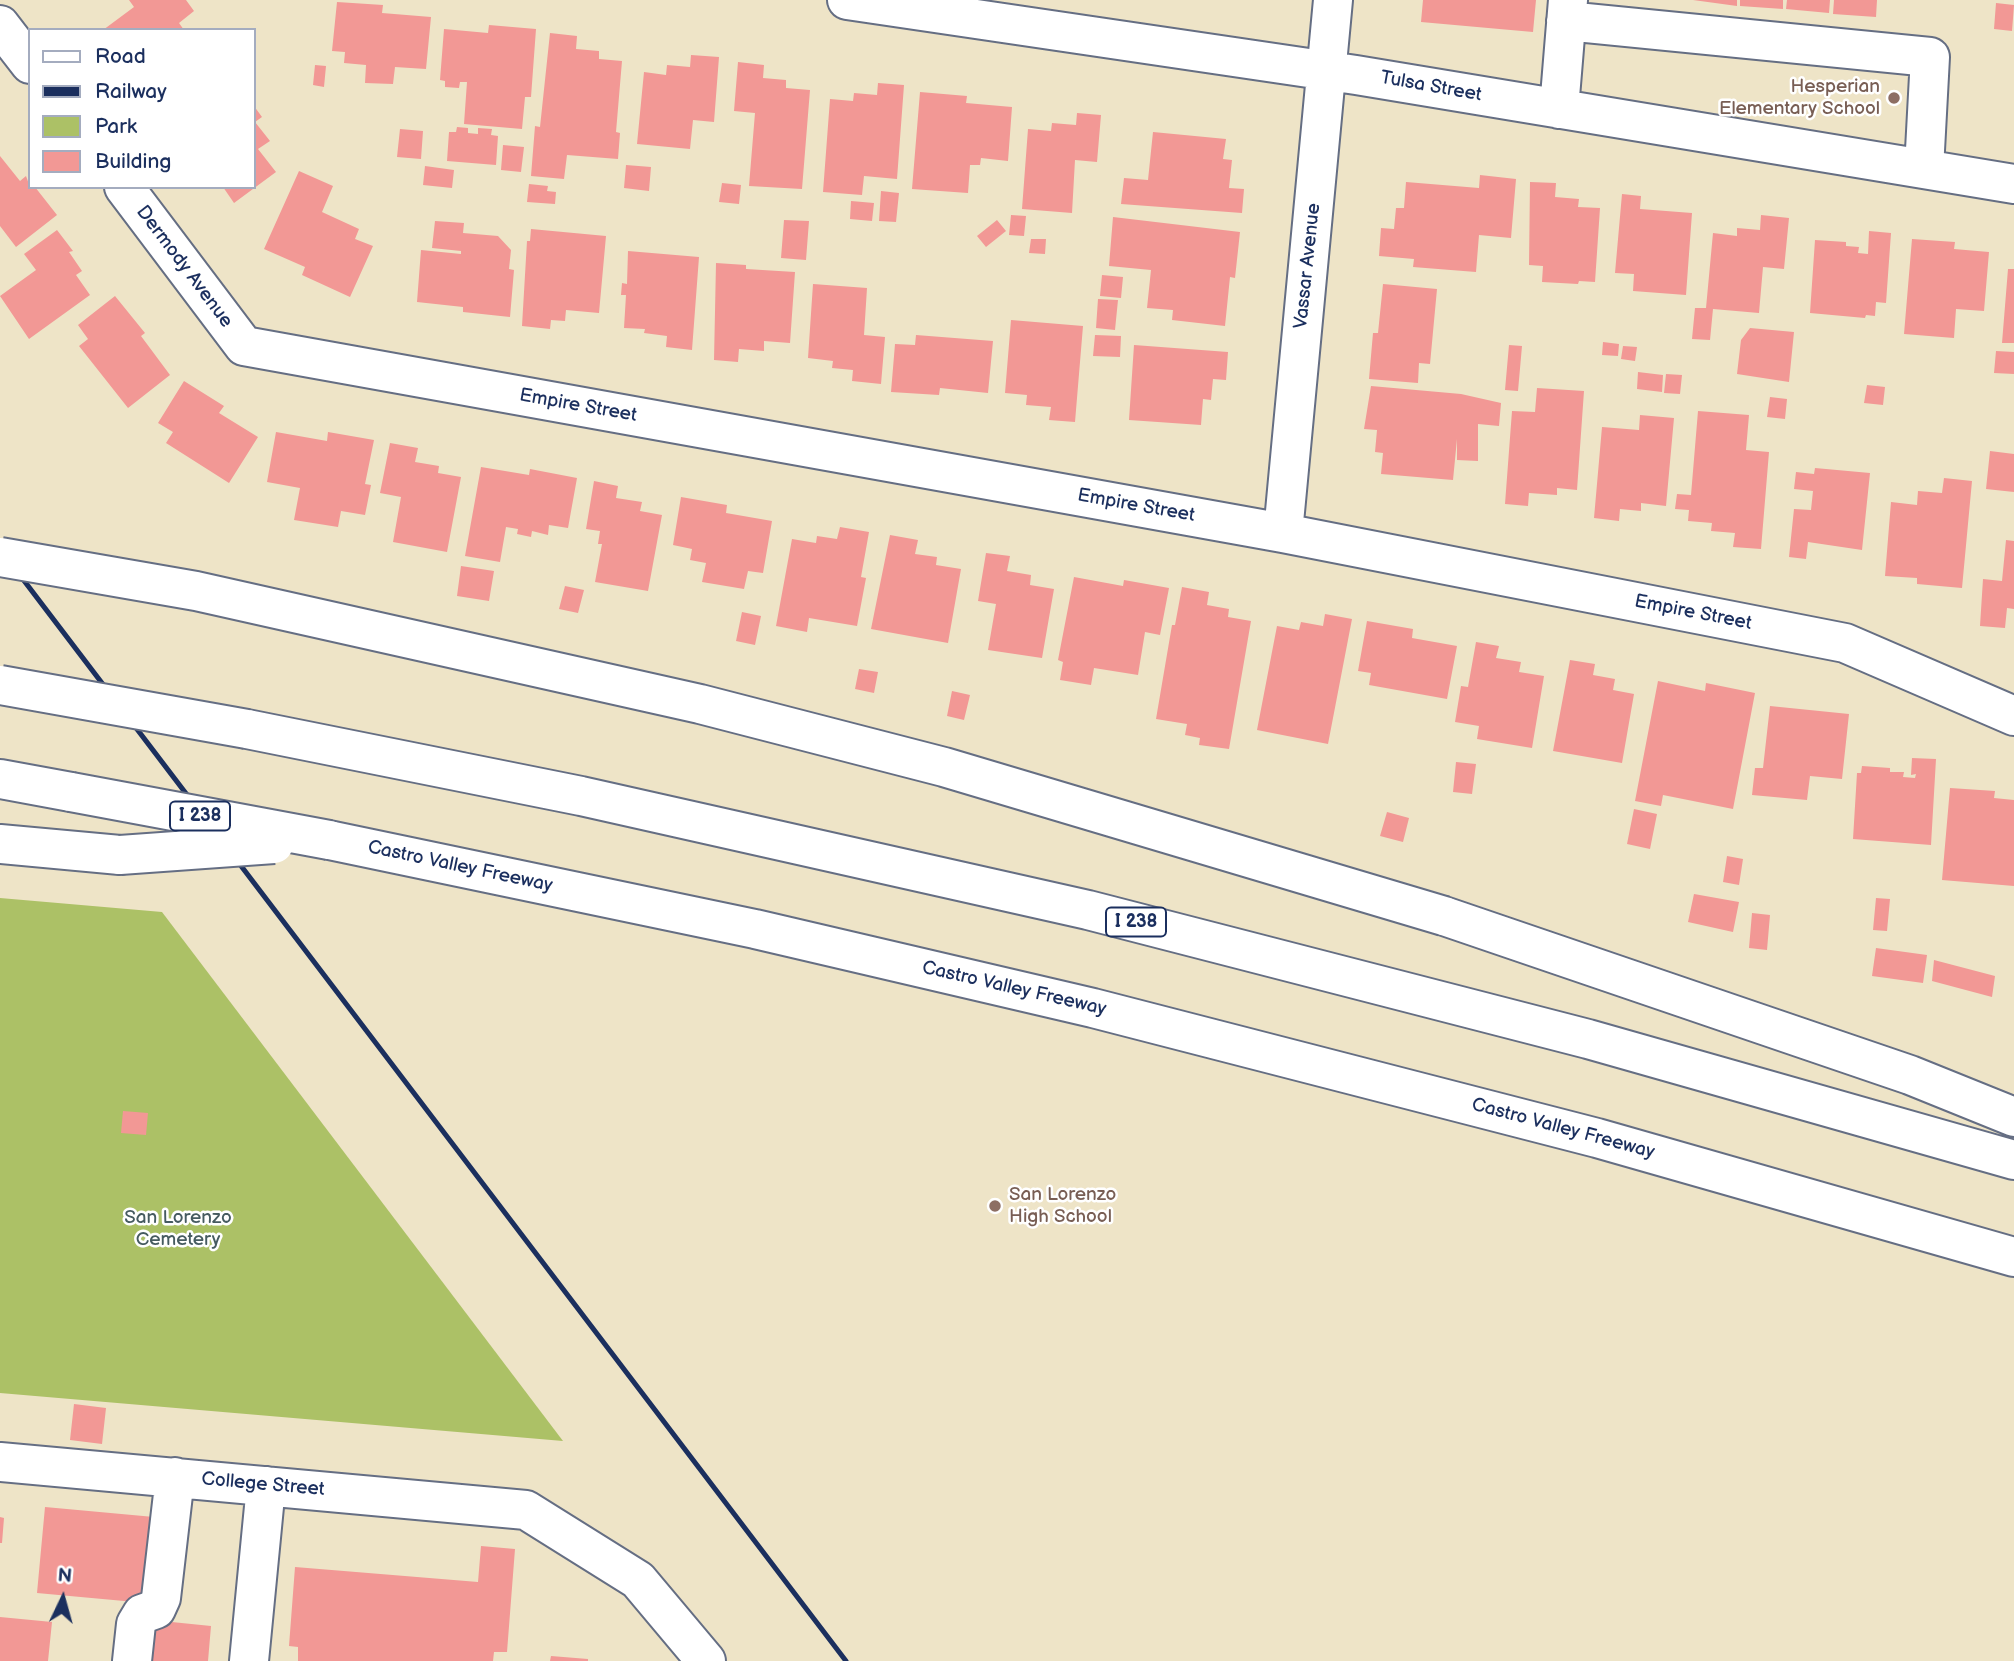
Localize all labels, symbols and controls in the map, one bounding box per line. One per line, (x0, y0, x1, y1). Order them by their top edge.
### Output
legend (28, 28, 256, 189)
text: Road (95, 44, 146, 69)
street label: Tulsa Street (1379, 67, 1483, 107)
place label: Hesperian Elementary School (1719, 76, 1880, 120)
text: Railway (95, 79, 167, 104)
marker: Hesperian Elementary School (1886, 90, 1902, 106)
text: Park (95, 114, 137, 139)
text: Building (95, 149, 171, 174)
street label: Dermody Avenue (131, 202, 237, 332)
street label: Vassar Avenue (1290, 202, 1326, 330)
street label: Empire Street (518, 384, 638, 428)
street label: Empire Street (1076, 484, 1196, 528)
street label: Empire Street (1633, 590, 1753, 636)
road number: I 238 (170, 802, 230, 830)
street label: Castro Valley Freeway (366, 836, 554, 898)
road number: I 238 (1106, 908, 1166, 937)
street label: Castro Valley Freeway (920, 957, 1108, 1021)
street label: Castro Valley Freeway (1469, 1094, 1657, 1164)
place label: San Lorenzo High School (1009, 1184, 1116, 1228)
marker: San Lorenzo High School (987, 1198, 1003, 1214)
park label: San Lorenzo Cemetery (124, 1207, 232, 1251)
street label: College Street (201, 1468, 325, 1502)
north arrow (28, 1563, 98, 1633)
text: N (57, 1565, 73, 1589)

